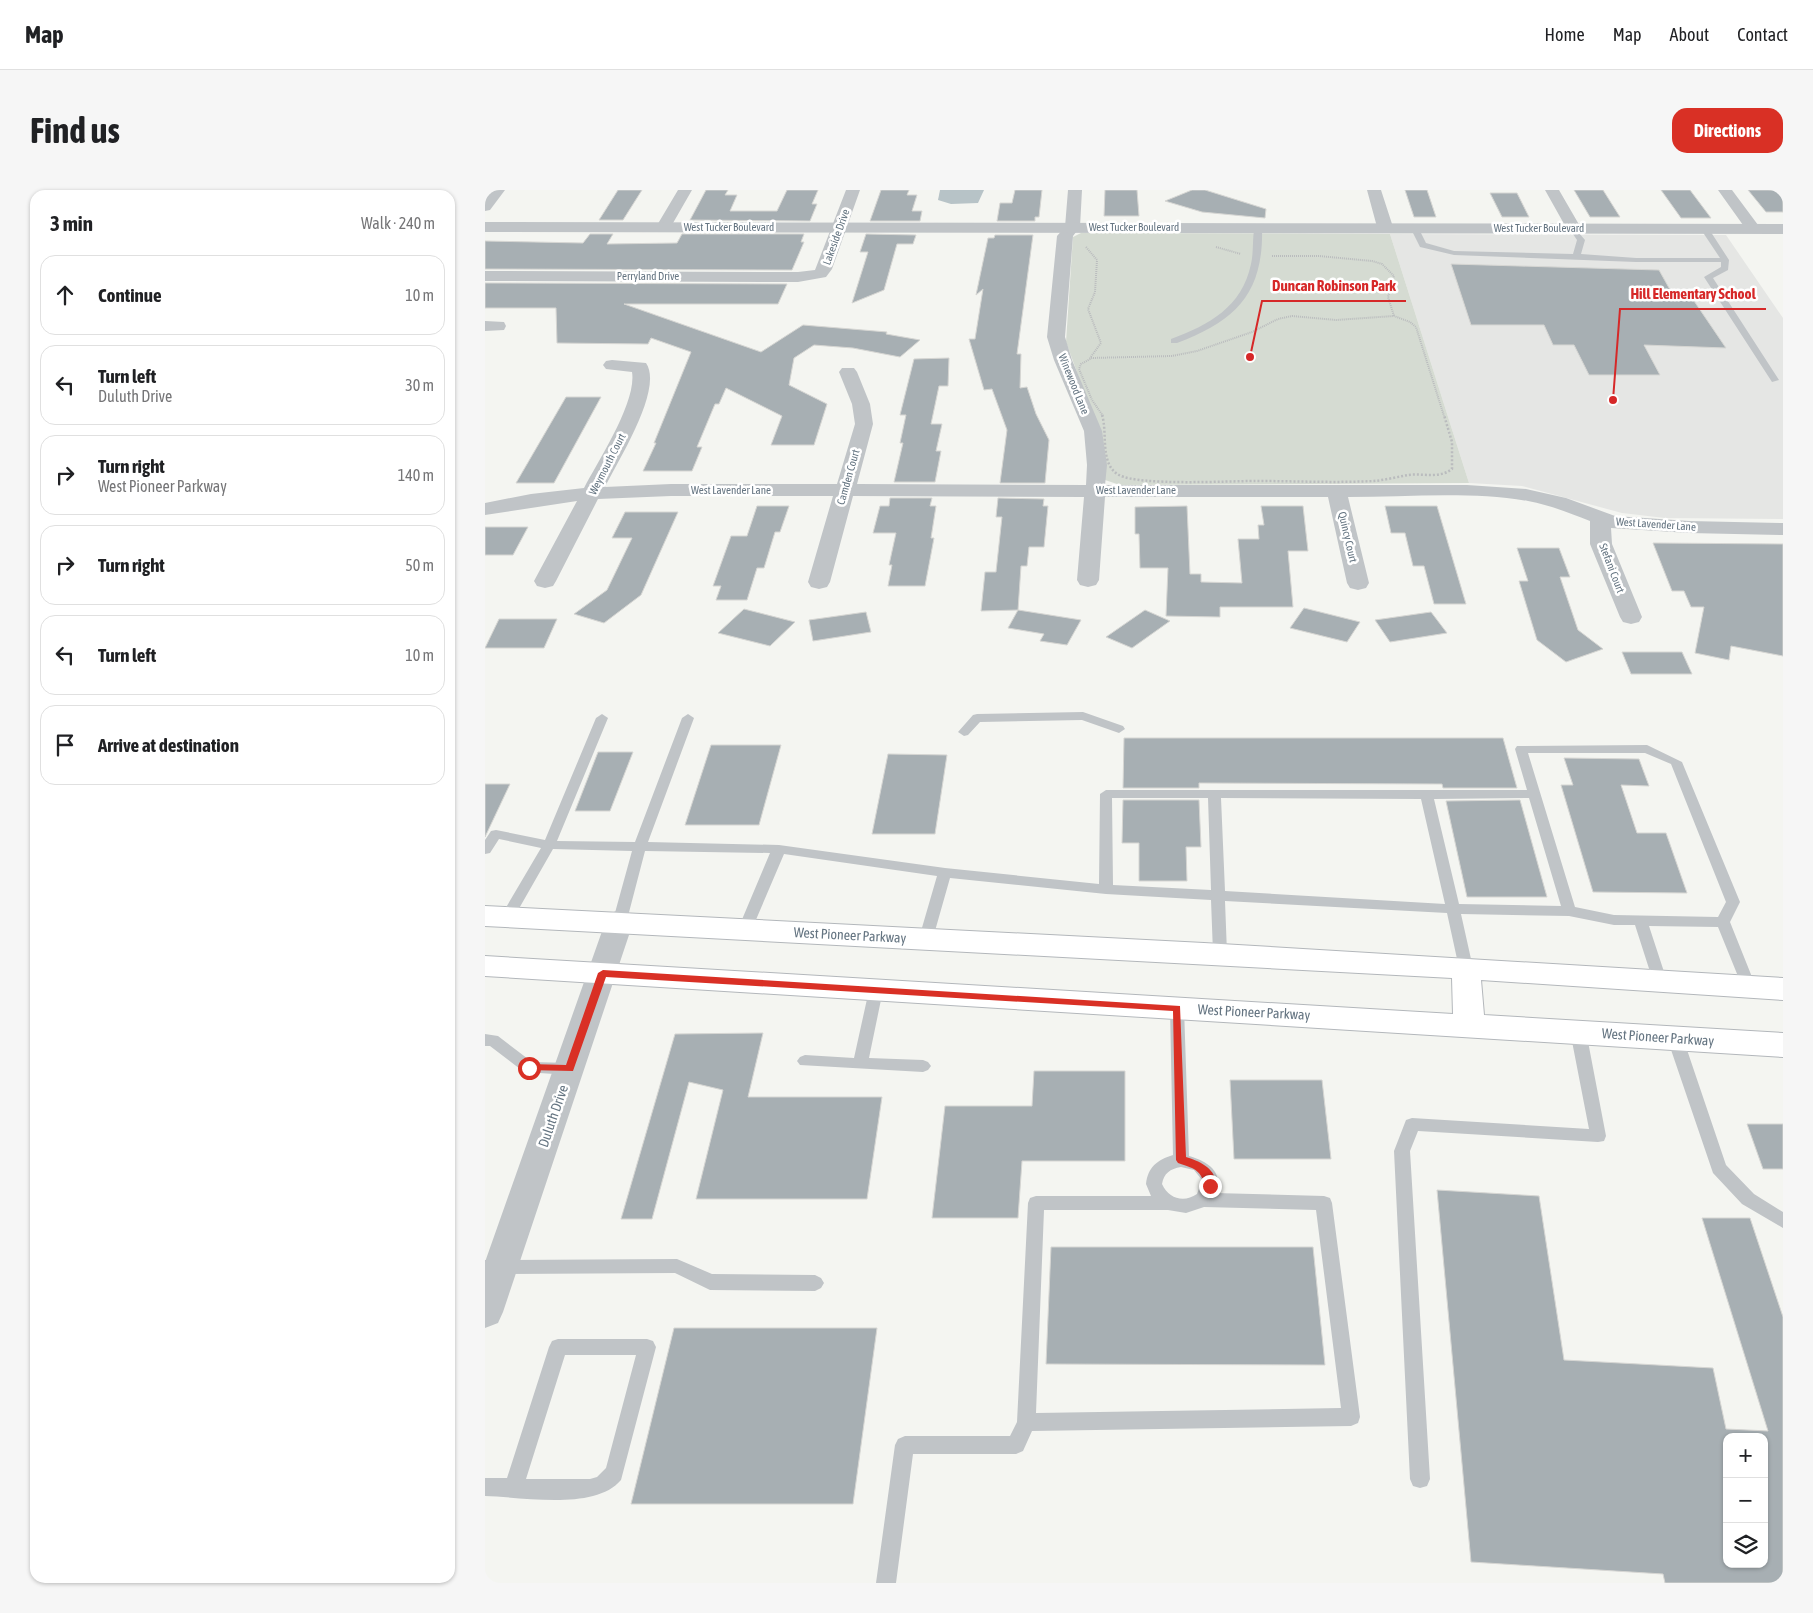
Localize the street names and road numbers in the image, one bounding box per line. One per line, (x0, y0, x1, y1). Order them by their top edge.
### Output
street label: Lakeside Drive (820, 207, 852, 267)
street label: West Tucker Boulevard (684, 221, 774, 233)
street label: West Tucker Boulevard (1089, 221, 1179, 233)
street label: West Tucker Boulevard (1494, 222, 1584, 234)
street label: Perryland Drive (617, 270, 679, 282)
street label: Winewood Lane (1056, 352, 1092, 416)
street label: Weymouth Court (586, 431, 628, 497)
street label: Camden Court (834, 448, 862, 506)
street label: West Lavender Lane (691, 484, 771, 496)
street label: West Lavender Lane (1096, 484, 1176, 496)
street label: Quincy Court (1336, 511, 1360, 563)
street label: West Lavender Lane (1616, 515, 1696, 533)
street label: Stefani Court (1597, 542, 1627, 594)
street label: West Pioneer Parkway (793, 924, 907, 946)
street label: West Pioneer Parkway (1197, 1001, 1311, 1023)
street label: West Pioneer Parkway (1601, 1025, 1715, 1049)
street label: Duluth Drive (535, 1083, 571, 1149)

